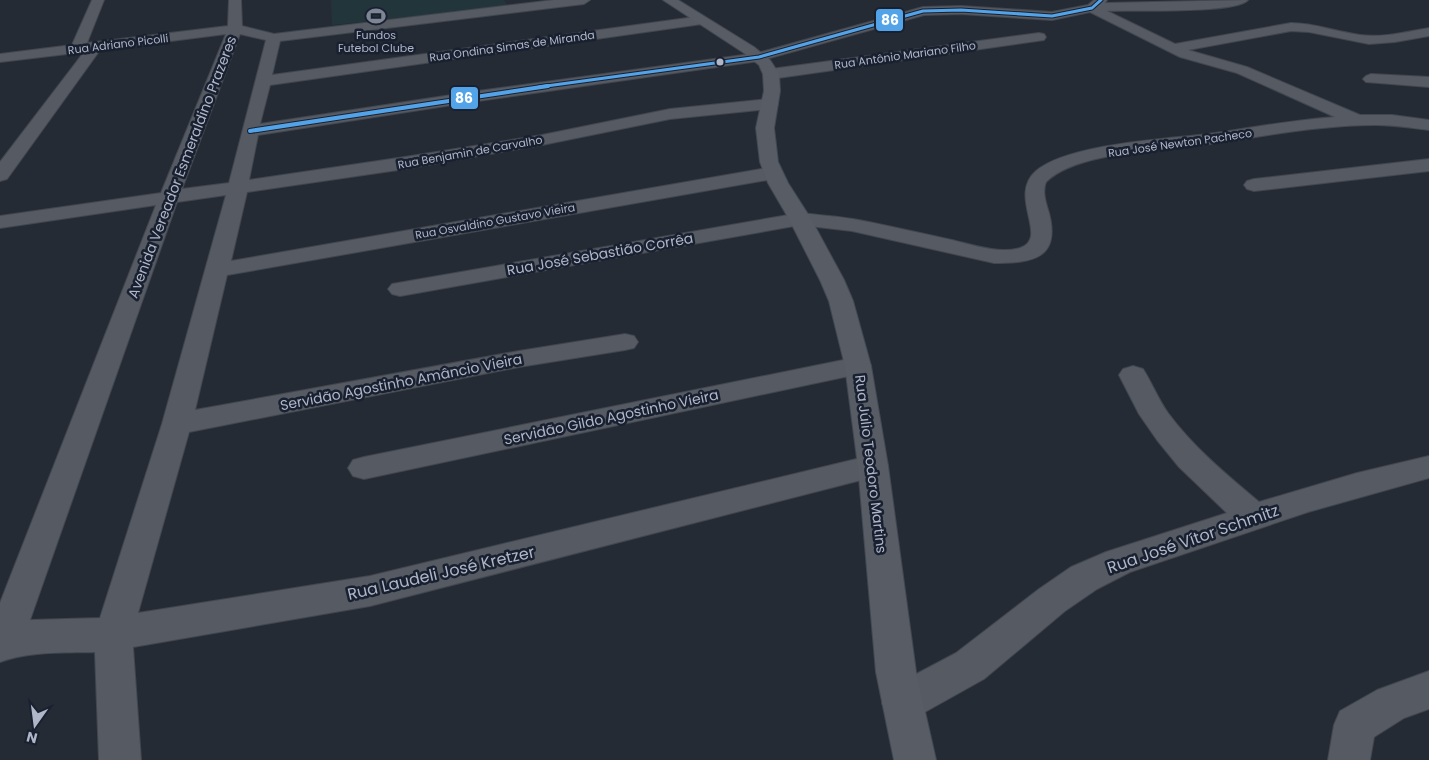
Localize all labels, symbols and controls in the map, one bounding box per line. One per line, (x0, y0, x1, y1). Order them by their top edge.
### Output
sports icon: Fundos Futebol Clube (365, 5, 387, 27)
line badge: 86 (875, 8, 904, 32)
text: 86 (881, 10, 899, 30)
street label: Rua Ondina Simas de Miranda (428, 26, 596, 66)
place label: Fundos Futebol Clube (338, 27, 414, 56)
street label: Rua Adriano Picolli (67, 30, 169, 58)
street label: Avenida Vereador Esmeraldino Prazeres (123, 33, 241, 301)
street label: Rua Antônio Mariano Filho (833, 37, 977, 73)
unlabelled marker (715, 57, 725, 67)
line badge: 86 (450, 86, 479, 110)
text: 86 (455, 88, 473, 108)
street label: Rua José Newton Pacheco (1107, 125, 1253, 161)
street label: Rua Benjamin de Carvalho (396, 131, 544, 173)
street label: Rua Osvaldino Gustavo Vieira (414, 199, 576, 243)
street label: Rua José Sebastião Corrêa (505, 228, 695, 280)
street label: Servidão Agostinho Amâncio Vieira (278, 349, 524, 415)
street label: Rua Júlio Teodoro Martins (850, 374, 892, 554)
street label: Servidão Gildo Agostinho Vieira (502, 384, 720, 450)
street label: Rua José Vítor Schmitz (1104, 499, 1282, 579)
street label: Rua Laudeli José Kretzer (345, 540, 537, 606)
north arrow (10, 700, 60, 750)
text: N (24, 727, 39, 749)

